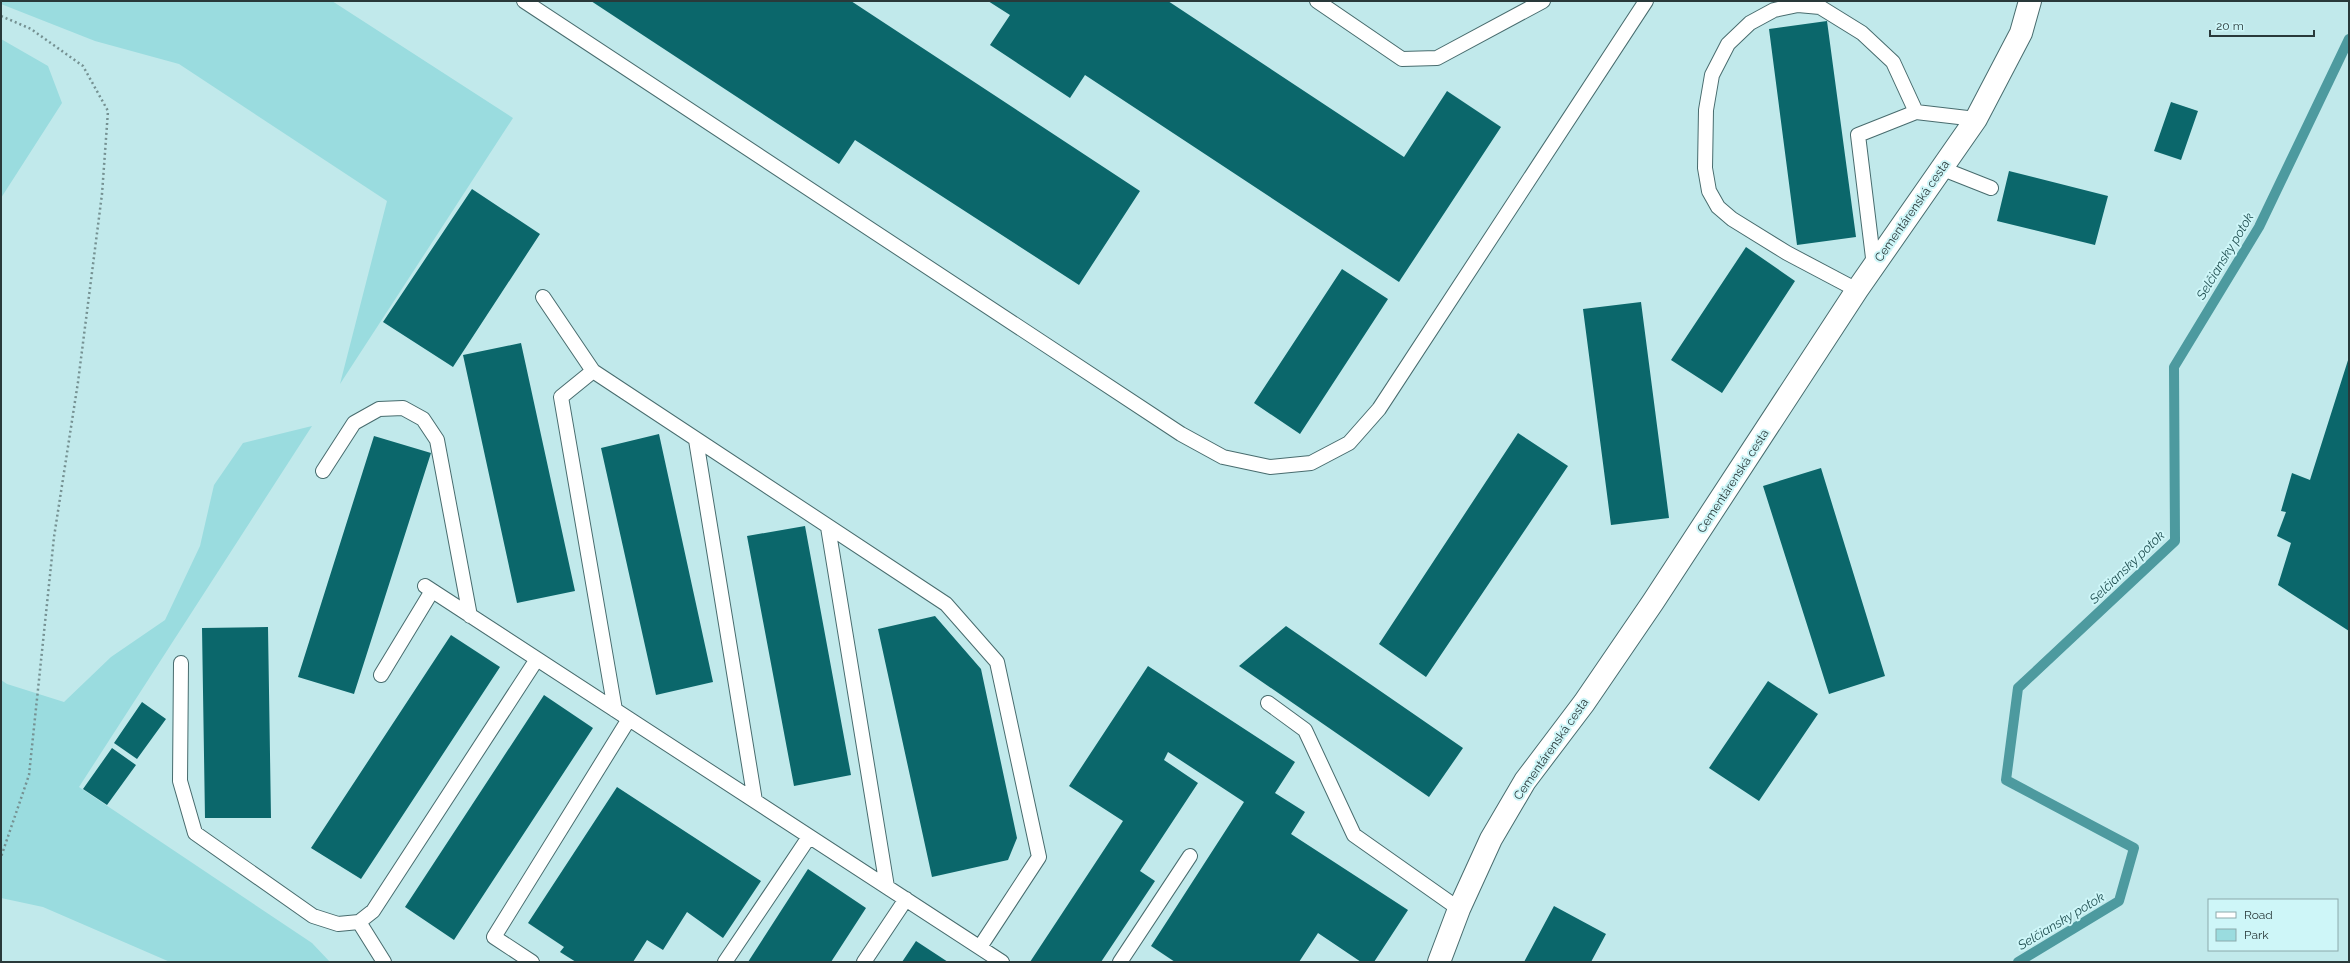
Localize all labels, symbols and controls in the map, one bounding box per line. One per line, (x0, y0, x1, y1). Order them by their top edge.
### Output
scale bar (2210, 12, 2314, 38)
text: 20 m (2216, 19, 2244, 33)
street label: Cementárenská cesta (1872, 158, 1952, 264)
water label: Selčiansky potok (2193, 210, 2257, 303)
street label: Cementárenská cesta (1694, 427, 1772, 535)
water label: Selčiansky potok (2086, 527, 2168, 607)
street label: Cementárenská cesta (1511, 696, 1591, 802)
water label: Selčiansky potok (2014, 889, 2107, 953)
legend (2208, 899, 2338, 951)
text: Road (2244, 908, 2273, 922)
text: Park (2244, 928, 2269, 942)

